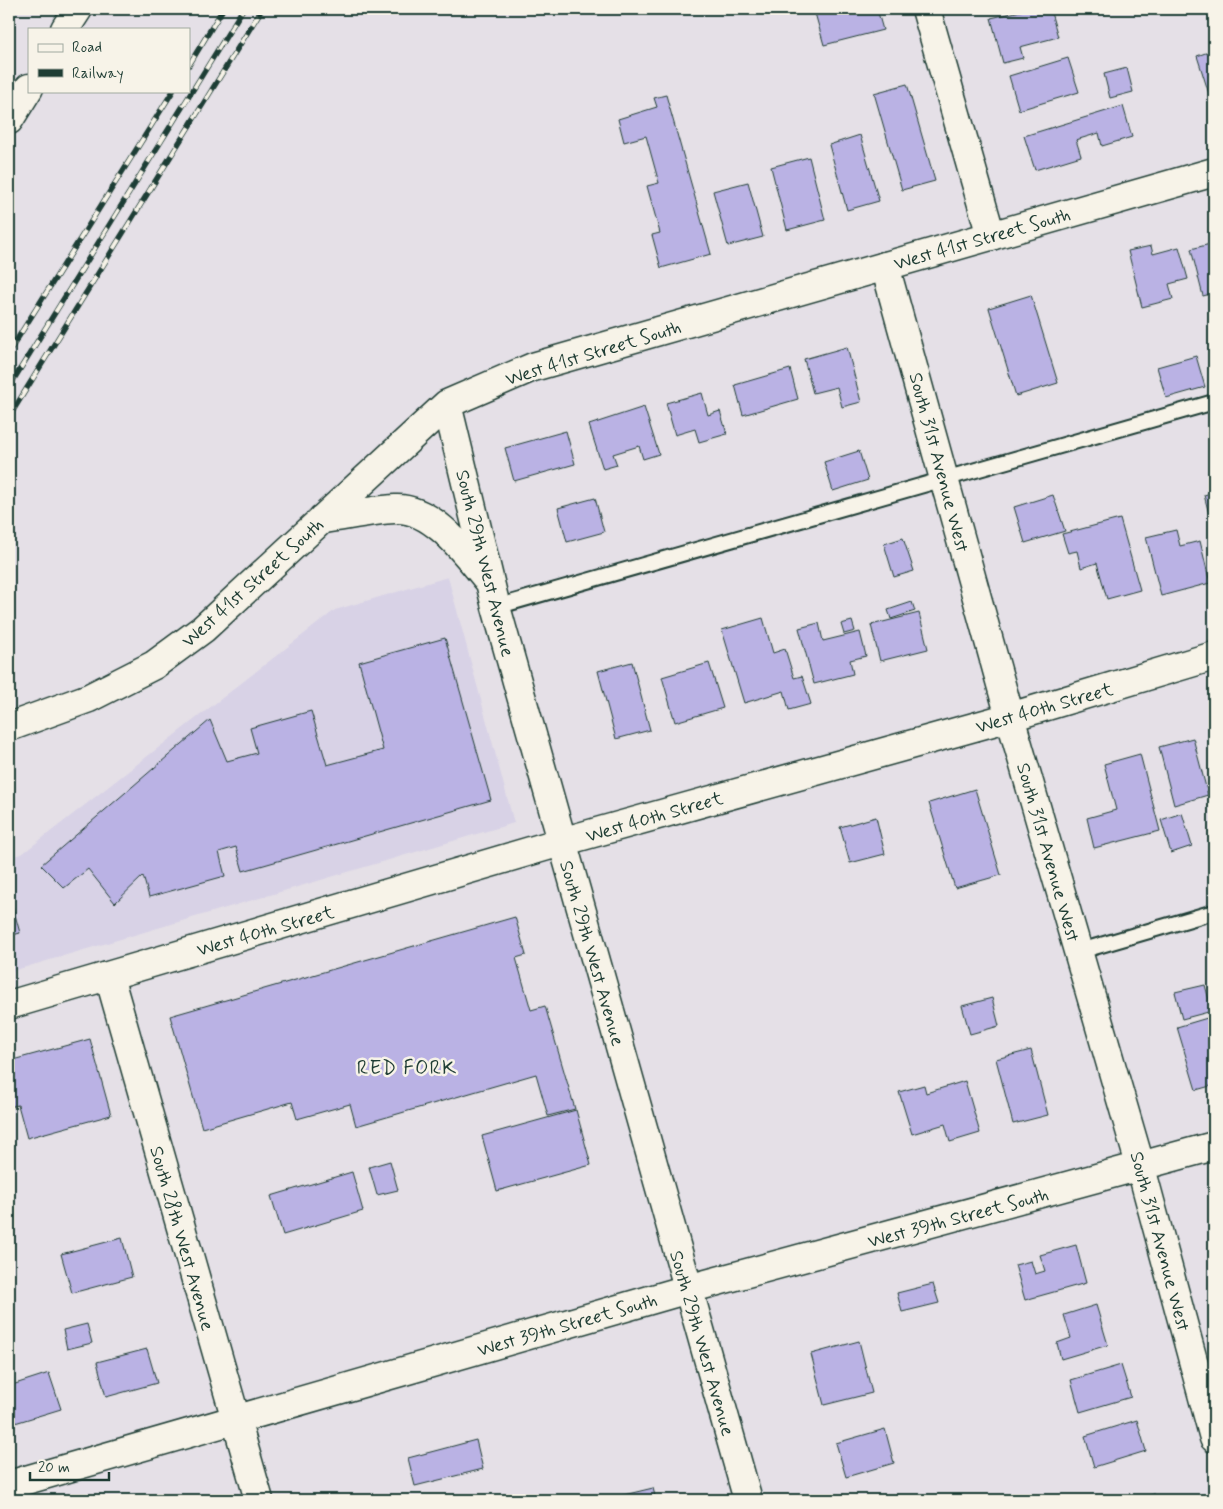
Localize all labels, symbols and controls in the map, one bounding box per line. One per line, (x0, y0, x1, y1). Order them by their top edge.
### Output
legend (28, 28, 190, 92)
text: Road (72, 38, 102, 58)
text: Railway (72, 64, 124, 84)
street label: West 41st Street South (891, 202, 1074, 277)
street label: West 41st Street South (502, 315, 684, 392)
street label: South 31st Avenue West (903, 370, 975, 555)
street label: South 29th West Avenue (449, 467, 520, 659)
street label: West 41st Street South (177, 513, 329, 654)
street label: West 40th Street (973, 677, 1116, 740)
street label: South 31st Avenue West (1010, 760, 1085, 945)
street label: West 40th Street (583, 786, 726, 849)
street label: South 29th West Avenue (553, 858, 630, 1049)
street label: West 40th Street (194, 900, 337, 963)
district label: RED FORK (357, 1055, 457, 1082)
street label: South 28th West Avenue (143, 1143, 220, 1334)
street label: South 31st Avenue West (1124, 1149, 1196, 1334)
street label: West 39th Street South (865, 1182, 1052, 1255)
street label: South 29th West Avenue (663, 1248, 740, 1439)
street label: West 39th Street South (474, 1288, 660, 1363)
scale bar (30, 1449, 109, 1481)
text: 20 m (38, 1458, 70, 1478)

